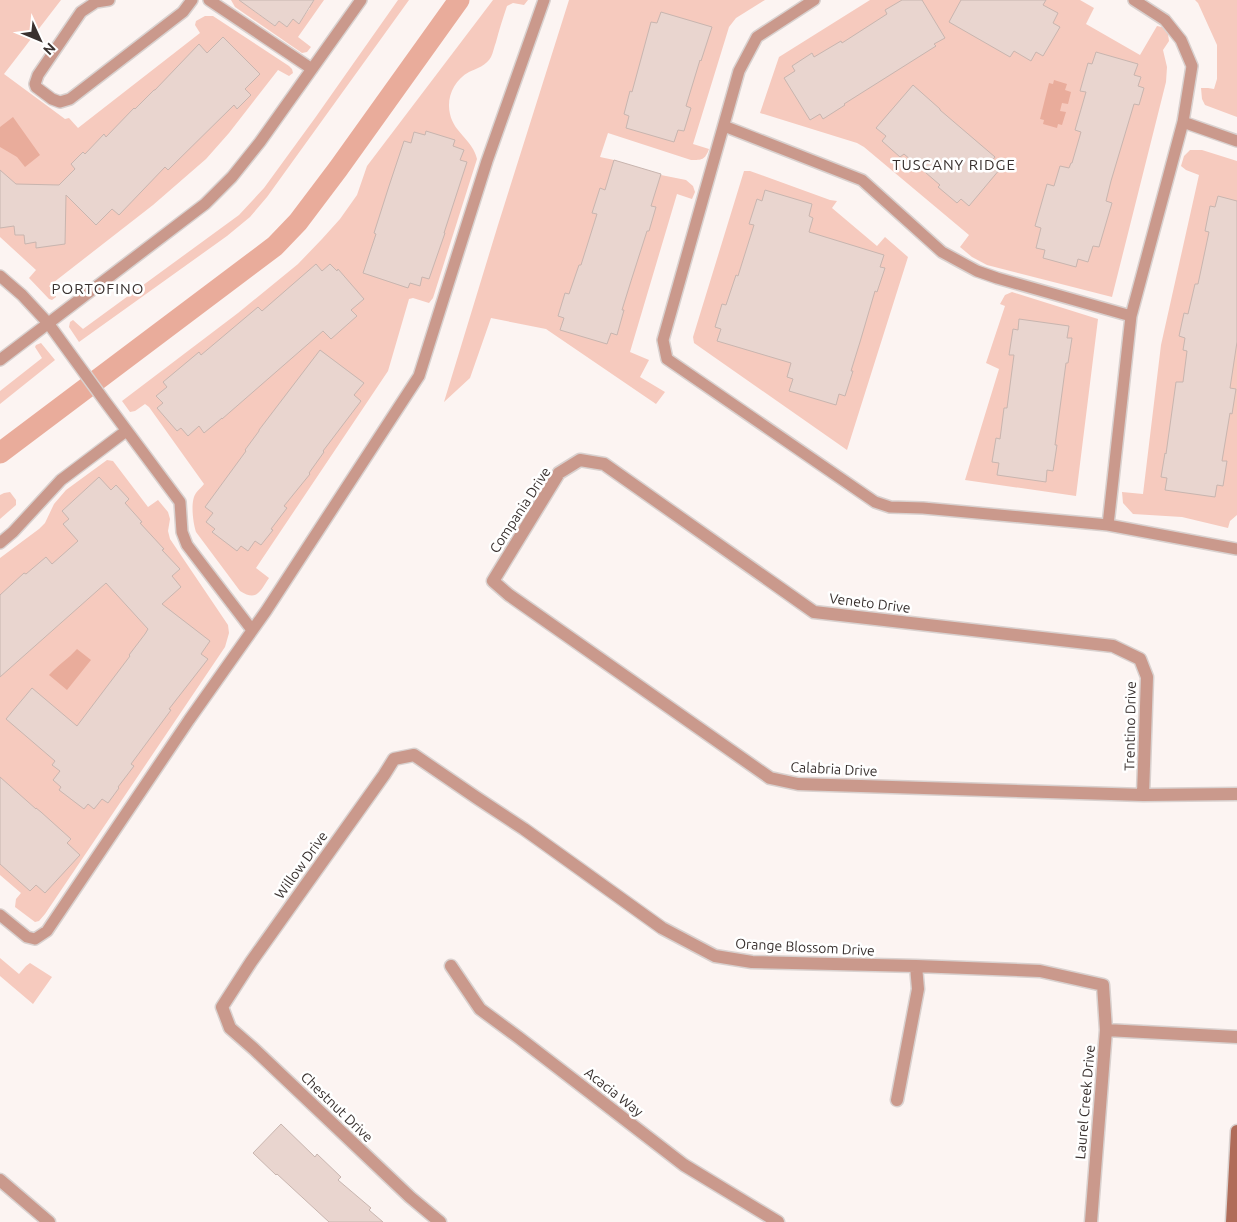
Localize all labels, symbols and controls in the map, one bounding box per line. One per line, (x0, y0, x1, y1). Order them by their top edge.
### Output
north arrow (15, 15, 65, 65)
text: N (40, 40, 59, 58)
district label: TUSCANY RIDGE (892, 156, 1016, 173)
district label: PORTOFINO (52, 280, 144, 297)
street label: Compania Drive (486, 464, 554, 556)
street label: Veneto Drive (828, 590, 912, 616)
street label: Trentino Drive (1121, 681, 1139, 771)
street label: Calabria Drive (790, 759, 878, 779)
street label: Willow Drive (271, 828, 331, 902)
street label: Orange Blossom Drive (735, 935, 875, 959)
street label: Laurel Creek Drive (1072, 1044, 1098, 1160)
street label: Acacia Way (582, 1064, 647, 1120)
street label: Chestnut Drive (298, 1069, 376, 1145)

